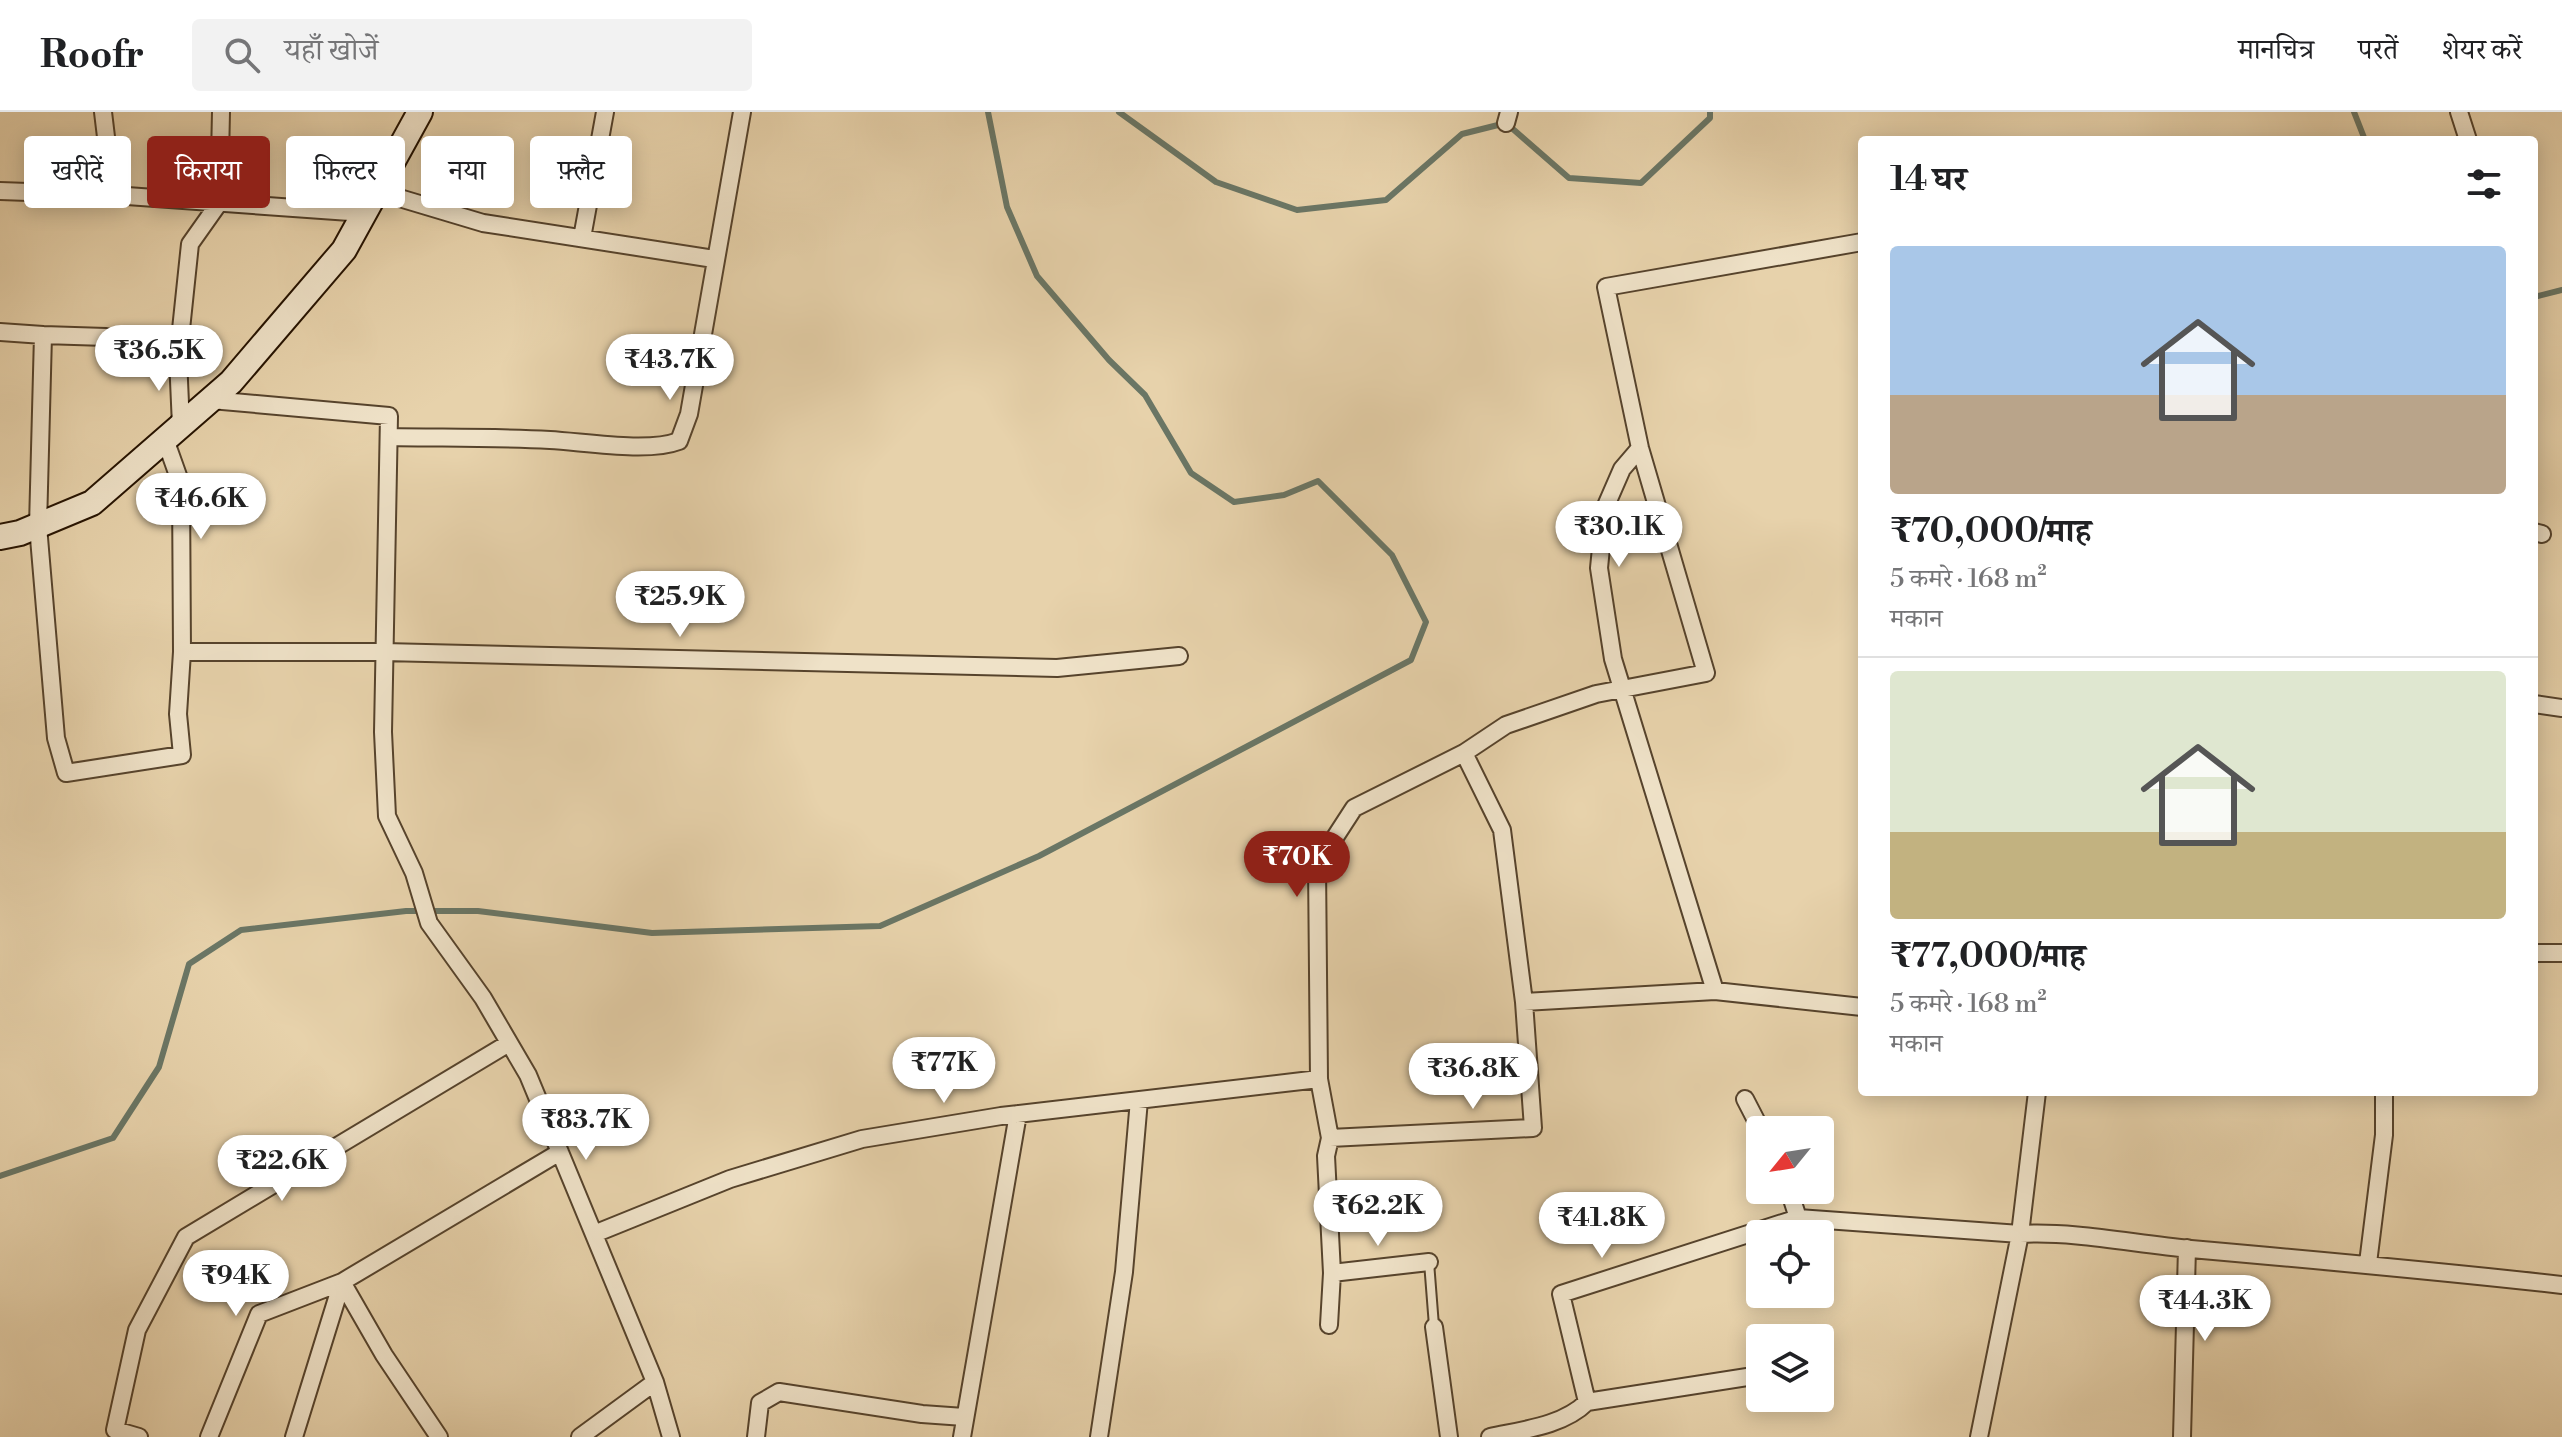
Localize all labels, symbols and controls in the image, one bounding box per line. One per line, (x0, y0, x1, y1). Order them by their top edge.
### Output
search box (192, 19, 752, 91)
text: Roofr (40, 32, 144, 79)
text: यहाँ खोजें (284, 32, 378, 70)
icon: search (220, 33, 264, 77)
text: मानचित्र (2238, 33, 2314, 68)
text: परतें (2358, 33, 2398, 68)
text: शेयर करें (2442, 33, 2522, 68)
chip: खरीदें (24, 136, 131, 208)
chip: किराया (147, 136, 270, 208)
chip: फ़िल्टर (286, 136, 405, 208)
chip: नया (421, 136, 514, 208)
chip: फ़्लैट (530, 136, 632, 208)
text: 14 घर (1890, 159, 1967, 201)
icon: filters (2462, 162, 2506, 206)
icon: home (2126, 298, 2270, 442)
pin: ₹36.5K (94, 325, 224, 393)
pin: ₹43.7K (605, 334, 735, 402)
text: ₹36.5K (113, 335, 205, 367)
text: ₹43.7K (624, 344, 716, 376)
pin: ₹46.6K (136, 473, 266, 541)
text: ₹46.6K (154, 483, 248, 515)
pin: ₹30.1K (1554, 501, 1684, 569)
text: ₹30.1K (1573, 511, 1665, 543)
text: ₹70,000/माह (1890, 511, 2091, 553)
text: 5 कमरे · 168 m² (1890, 563, 2047, 595)
pin: ₹25.9K (615, 571, 745, 639)
text: ₹25.9K (634, 581, 726, 613)
text: मकान (1890, 603, 1943, 635)
icon: home (2126, 723, 2270, 867)
pin: ₹70K (1250, 831, 1344, 899)
text: ₹70K (1262, 841, 1332, 873)
text: ₹77,000/माह (1890, 936, 2086, 978)
text: 5 कमरे · 168 m² (1890, 988, 2047, 1020)
text: मकान (1890, 1028, 1943, 1060)
pin: ₹77K (897, 1037, 991, 1105)
pin: ₹36.8K (1408, 1043, 1538, 1111)
text: ₹77K (910, 1047, 978, 1079)
text: ₹36.8K (1427, 1053, 1519, 1085)
pin: ₹83.7K (521, 1094, 651, 1162)
text: ₹83.7K (540, 1104, 632, 1136)
north arrow (1746, 1116, 1834, 1204)
map controls (1746, 1116, 1834, 1412)
pin: ₹22.6K (217, 1135, 347, 1203)
text: ₹22.6K (236, 1145, 328, 1177)
pin: ₹62.2K (1313, 1180, 1443, 1248)
text: ₹62.2K (1332, 1190, 1424, 1222)
pin: ₹41.8K (1537, 1192, 1667, 1260)
text: ₹41.8K (1557, 1202, 1647, 1234)
button: locate (1746, 1220, 1834, 1308)
pin: ₹94K (189, 1250, 283, 1318)
text: ₹94K (201, 1260, 271, 1292)
pin: ₹44.3K (2140, 1275, 2270, 1343)
text: ₹44.3K (2158, 1285, 2252, 1317)
button: layers (1746, 1324, 1834, 1412)

